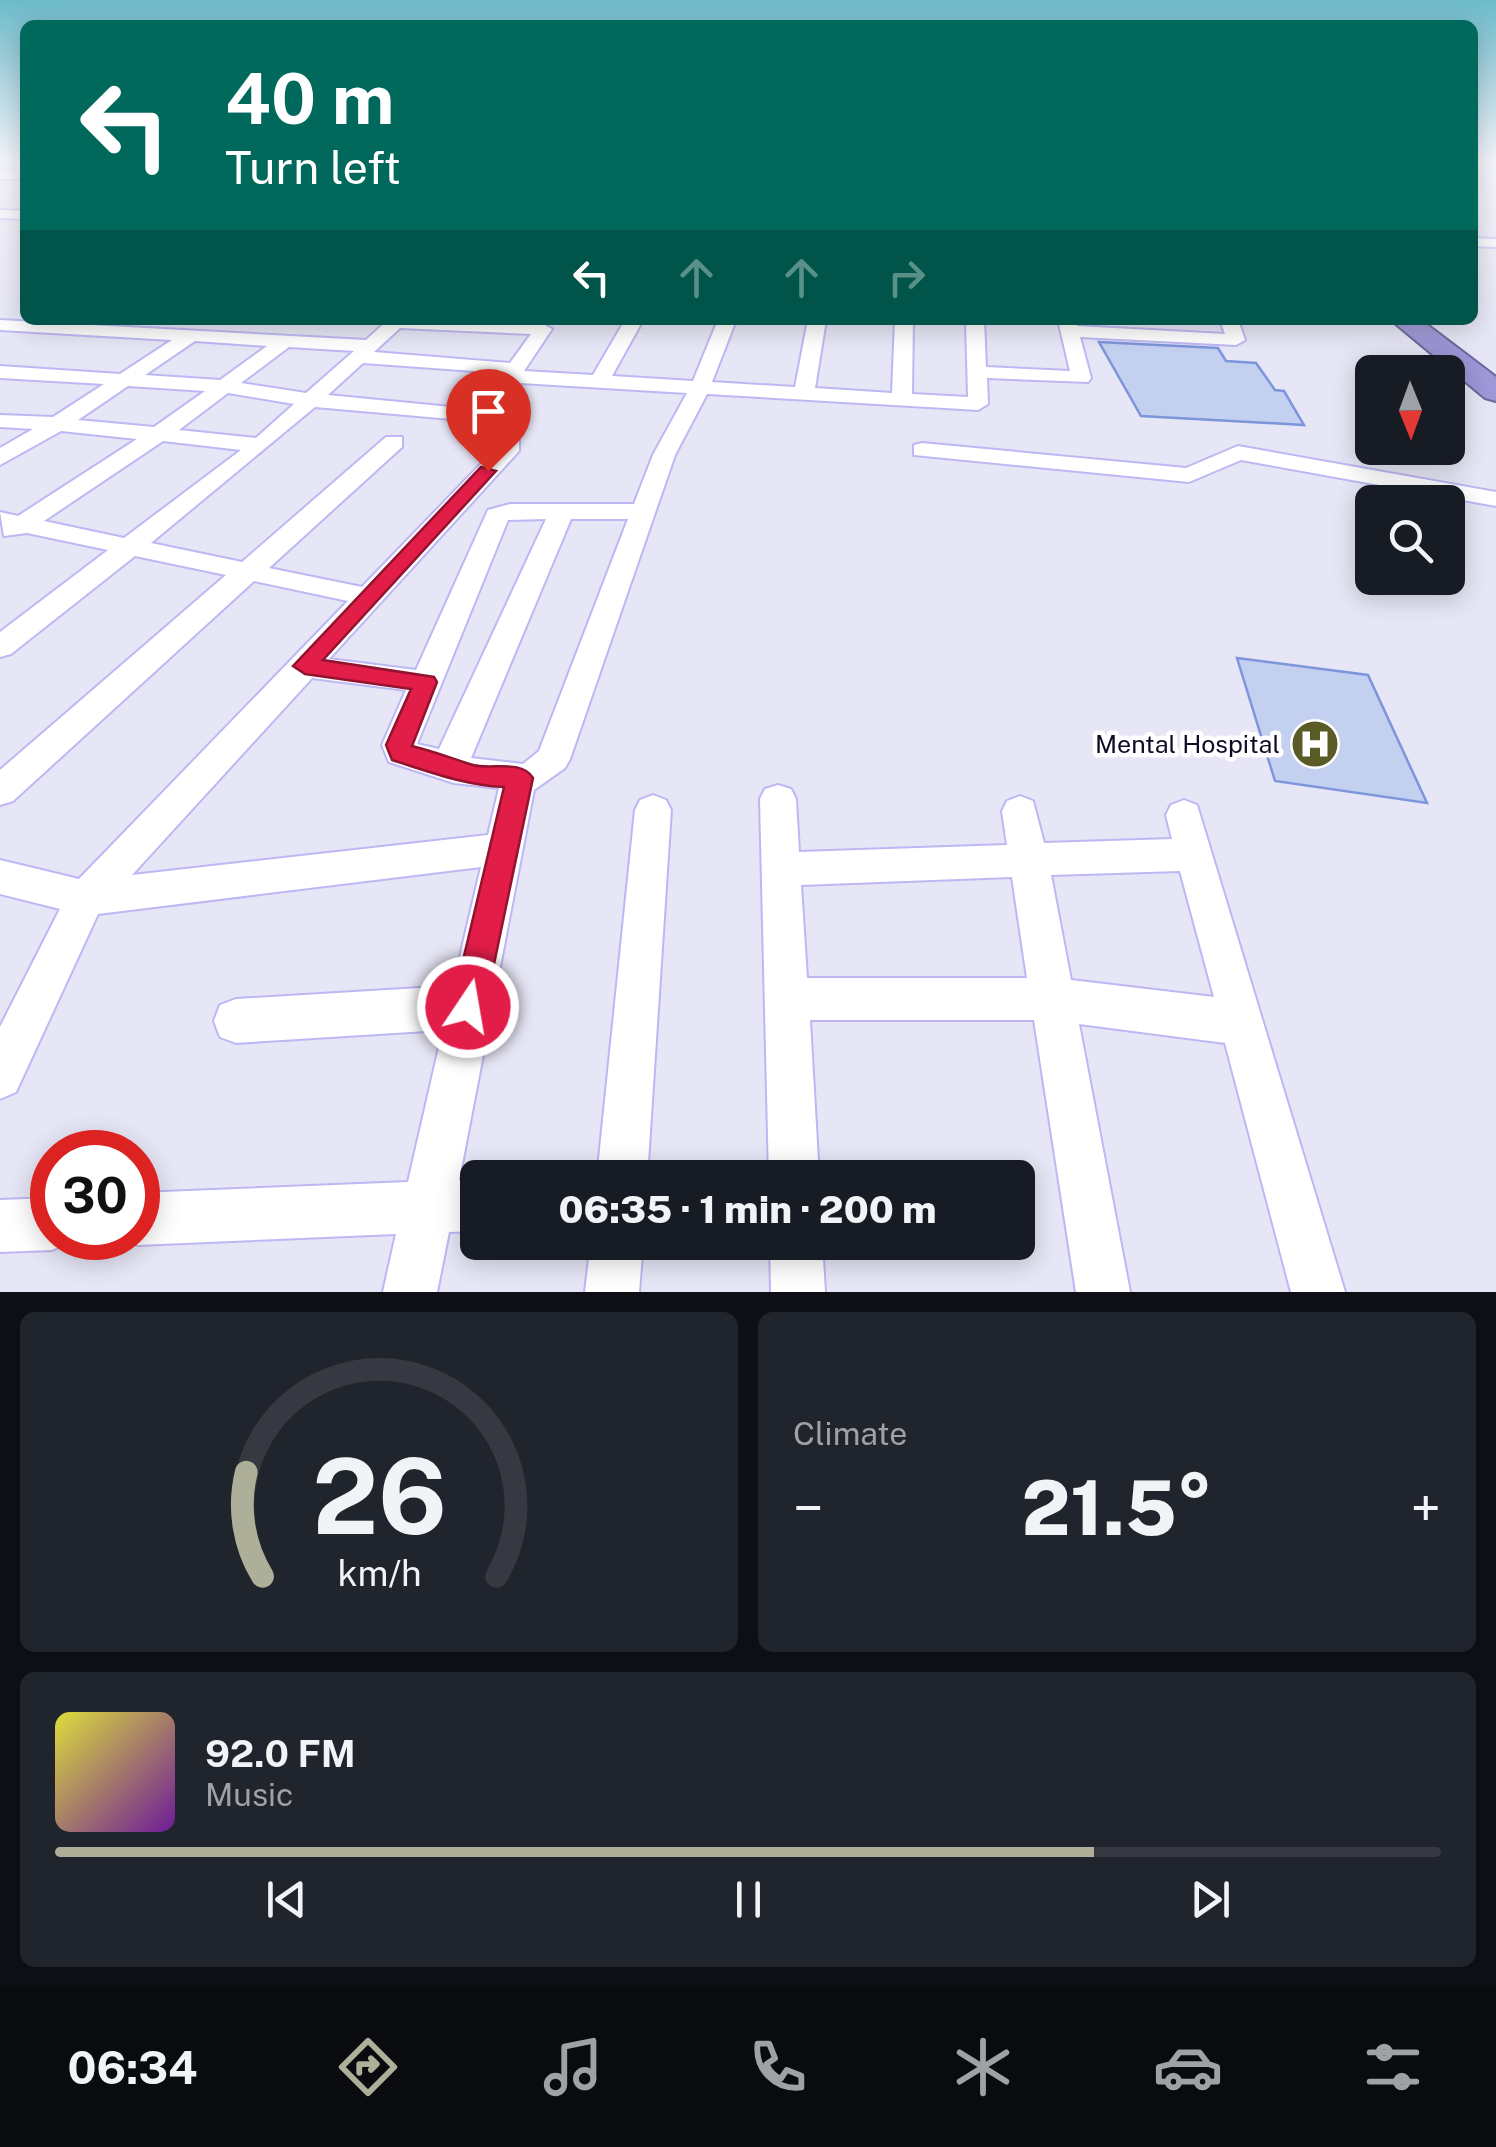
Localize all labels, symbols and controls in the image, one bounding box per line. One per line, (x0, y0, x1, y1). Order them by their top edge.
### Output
text: 40 m (225, 57, 395, 140)
icon: left (60, 60, 190, 190)
text: Turn left (225, 141, 401, 194)
icon: left (564, 250, 619, 305)
icon: ahead (669, 250, 724, 305)
icon: ahead (774, 250, 829, 305)
icon: right (879, 250, 934, 305)
north arrow (1355, 355, 1465, 465)
map controls (1355, 355, 1465, 595)
pin (446, 369, 531, 472)
icon: arrive (461, 384, 516, 439)
button: search (1355, 485, 1465, 595)
hospital icon: Mental Hospital (1289, 718, 1341, 770)
place label: Mental Hospital (1095, 729, 1280, 759)
position arrow (416, 955, 520, 1059)
speed limit sign: 30 (30, 1130, 160, 1260)
text: 06:35 · 1 min · 200 m (558, 1187, 937, 1232)
text: Climate (793, 1415, 907, 1452)
text: 26 (312, 1435, 446, 1557)
text: 21.5° (1021, 1464, 1213, 1552)
text: − (793, 1476, 824, 1540)
text: + (1411, 1476, 1441, 1540)
text: km/h (337, 1552, 421, 1594)
text: 92.0 FM (205, 1731, 356, 1776)
text: Music (205, 1776, 293, 1813)
icon: previous (259, 1872, 314, 1927)
icon: pause (721, 1872, 776, 1927)
icon: next (1183, 1872, 1238, 1927)
icon: directions (333, 2032, 403, 2102)
icon: music (538, 2032, 608, 2102)
icon: phone (743, 2032, 813, 2102)
icon: climate (948, 2032, 1018, 2102)
icon: car (1153, 2032, 1223, 2102)
icon: filters (1358, 2032, 1428, 2102)
text: 06:34 (68, 2041, 198, 2094)

